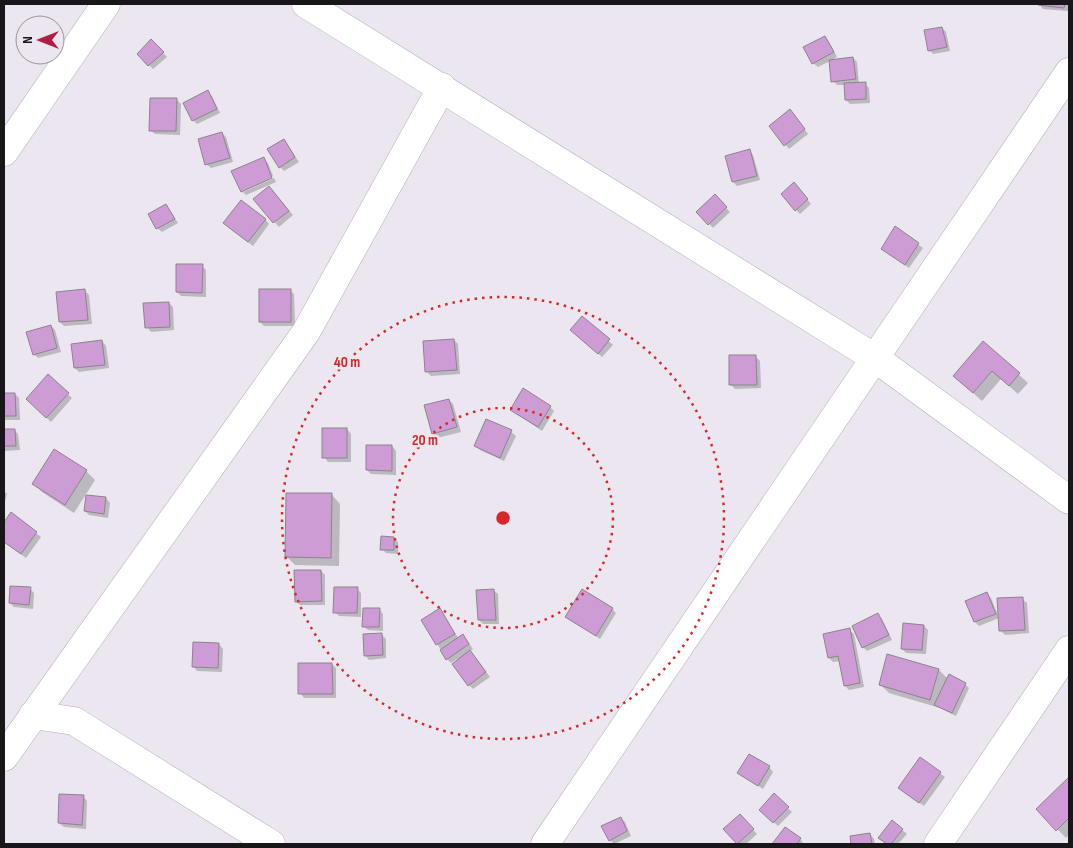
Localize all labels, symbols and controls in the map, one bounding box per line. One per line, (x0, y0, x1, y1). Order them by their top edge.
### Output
north arrow (15, 15, 65, 65)
text: N (19, 36, 36, 44)
text: 40 m (334, 353, 360, 372)
text: 20 m (412, 431, 438, 450)
centre of rings (494, 509, 512, 527)

